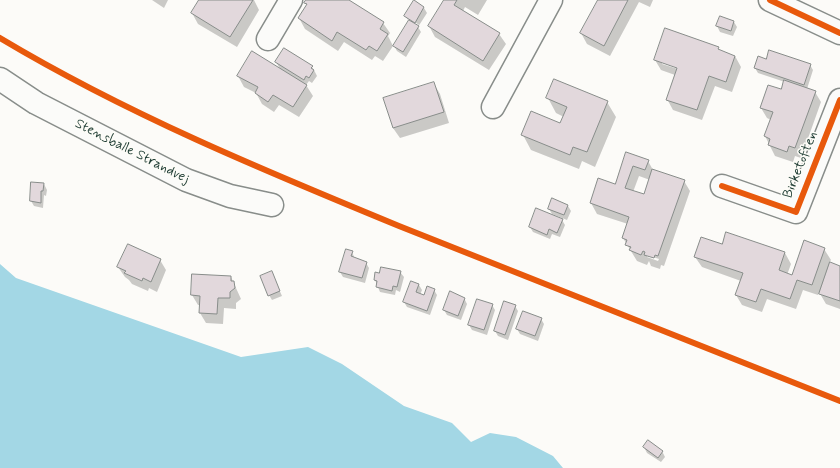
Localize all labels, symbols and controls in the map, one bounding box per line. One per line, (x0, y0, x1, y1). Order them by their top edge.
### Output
street label: Stensballe Strandvej (72, 116, 192, 188)
street label: Birketoften (780, 129, 822, 201)

